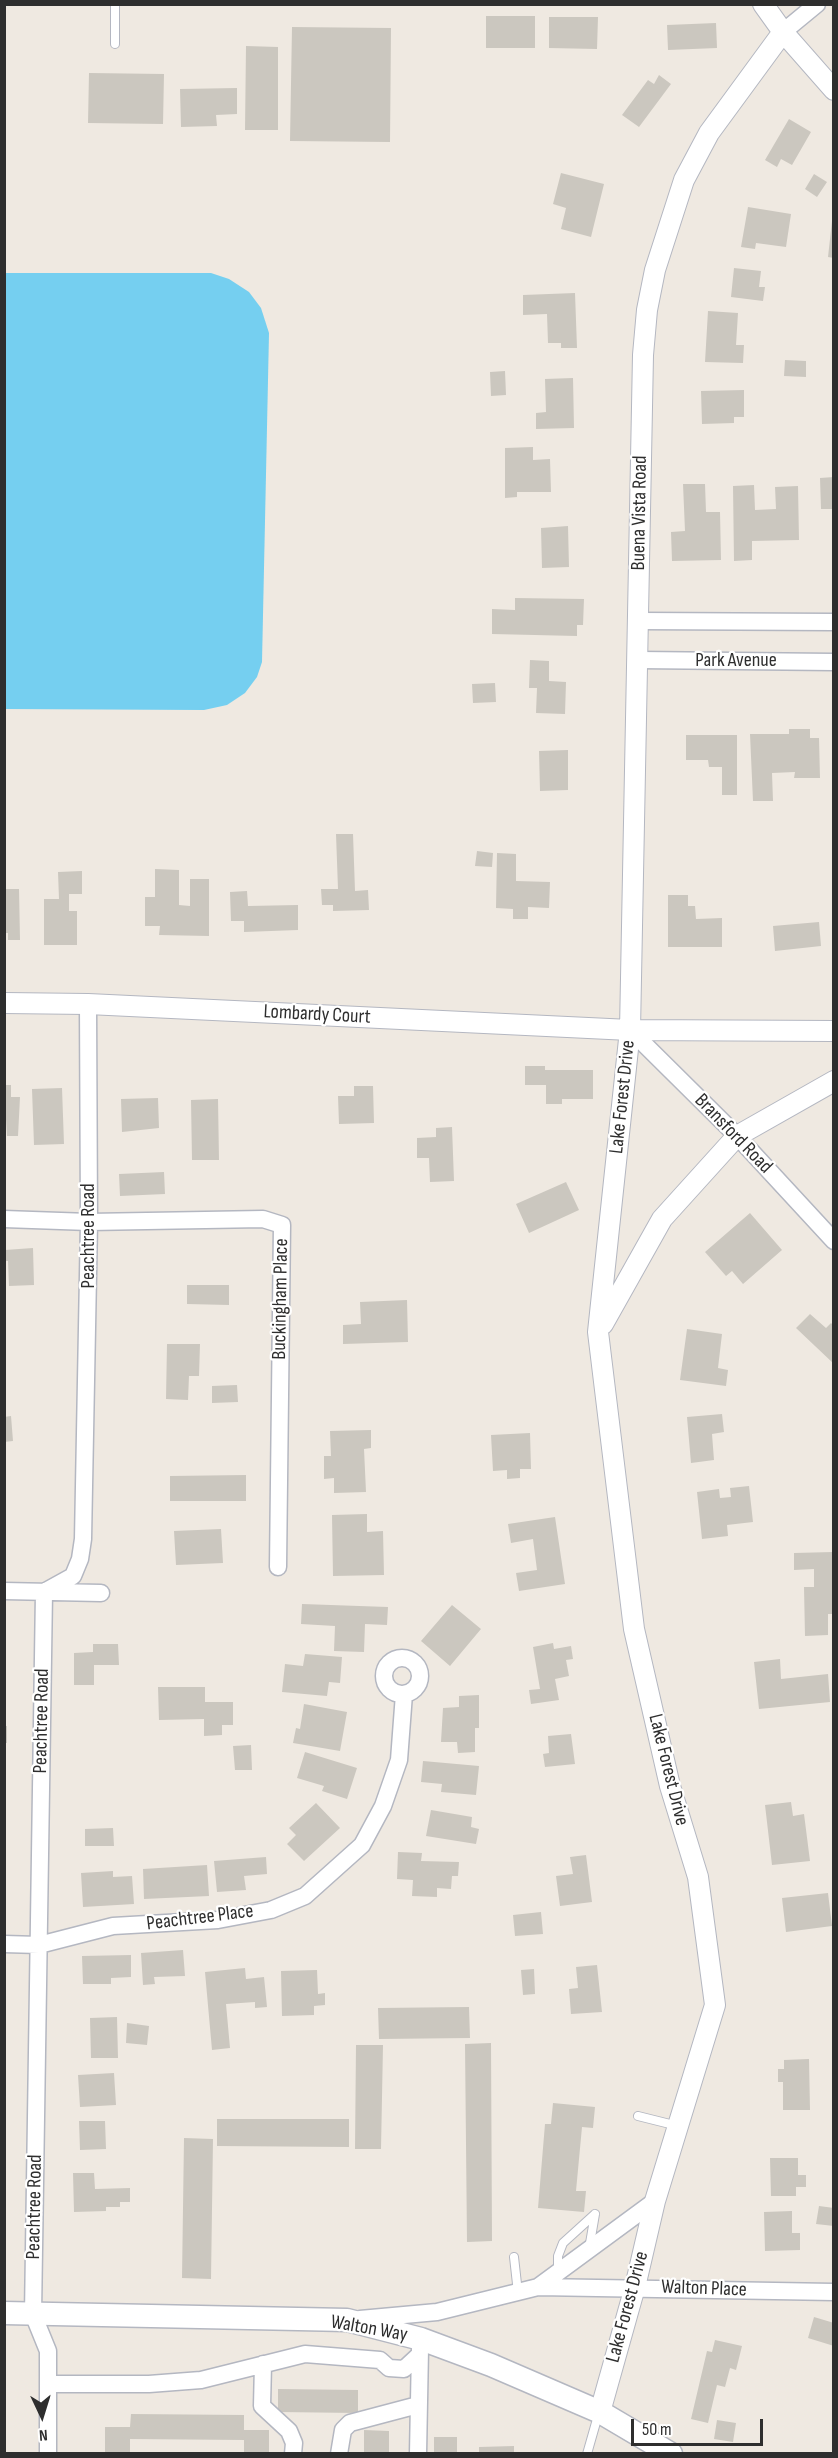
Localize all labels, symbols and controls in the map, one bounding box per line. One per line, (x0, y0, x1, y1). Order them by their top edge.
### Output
street label: Buena Vista Road (627, 455, 653, 571)
street label: Park Avenue (695, 649, 777, 673)
street label: Lombardy Court (263, 1000, 371, 1030)
street label: Lake Forest Drive (605, 1039, 641, 1155)
street label: Bransford Road (689, 1089, 777, 1179)
street label: Peachtree Road (77, 1184, 101, 1288)
street label: Buckingham Place (268, 1238, 294, 1360)
street label: Peachtree Road (29, 1668, 55, 1774)
street label: Lake Forest Drive (643, 1712, 693, 1828)
street label: Peachtree Place (145, 1900, 255, 1936)
street label: Peachtree Road (22, 2154, 48, 2260)
street label: Lake Forest Drive (602, 2249, 654, 2365)
street label: Walton Place (661, 2276, 747, 2302)
street label: Walton Way (329, 2310, 409, 2348)
north arrow (12, 2386, 72, 2446)
scale bar (634, 2407, 766, 2445)
text: 50 m (642, 2419, 672, 2440)
text: N (38, 2425, 48, 2444)

